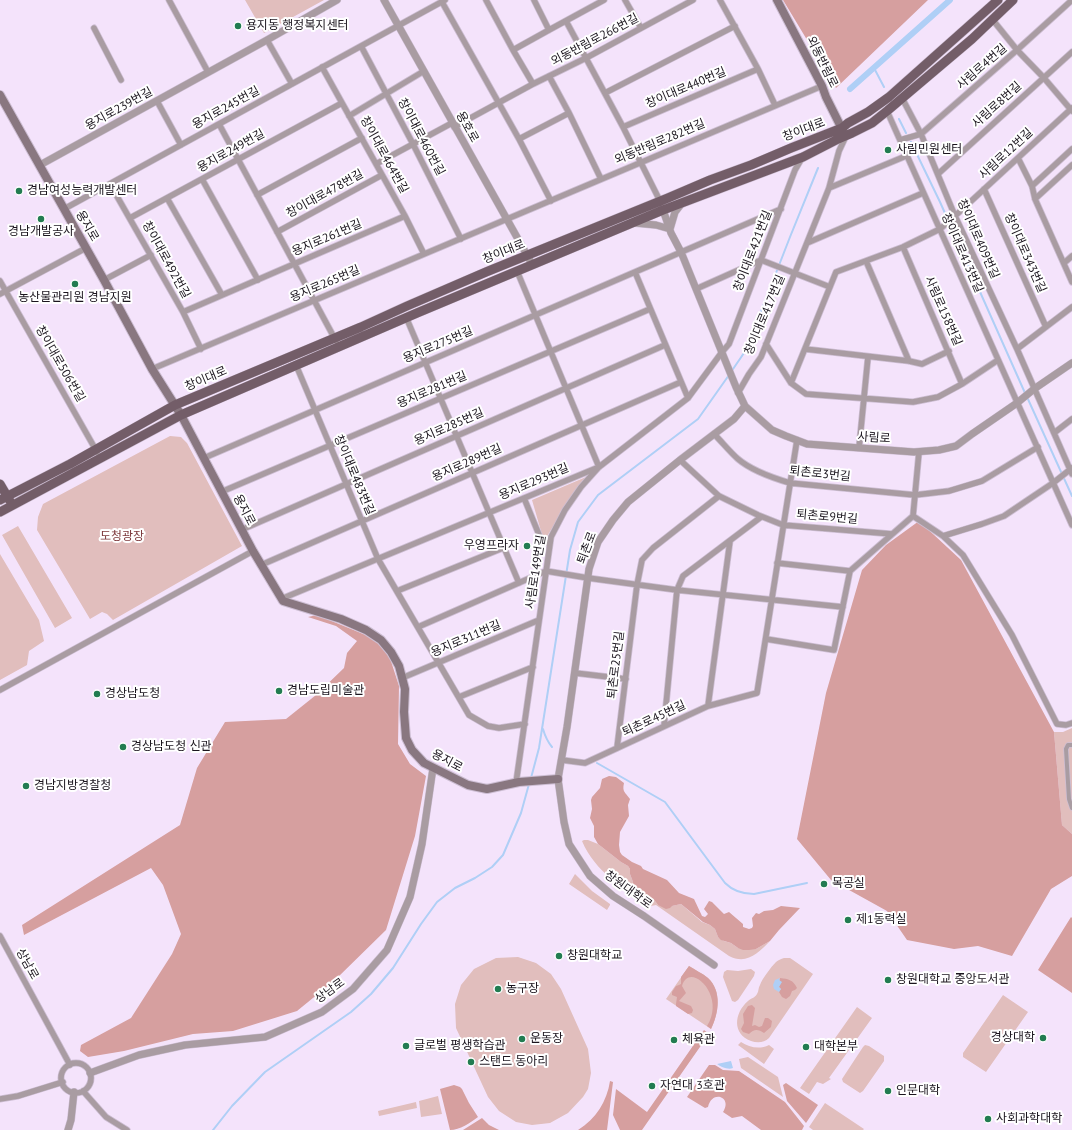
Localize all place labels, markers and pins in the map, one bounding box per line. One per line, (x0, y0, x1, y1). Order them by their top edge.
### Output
place label: 용지동 행정복지센터 (246, 19, 349, 33)
marker: 용지동 행정복지센터 (233, 21, 243, 31)
place label: 사림민원센터 (896, 143, 962, 157)
marker: 사림민원센터 (883, 145, 893, 155)
place label: 경남여성능력개발센터 (27, 184, 137, 198)
marker: 경남여성능력개발센터 (14, 186, 24, 196)
marker: 경남개발공사 (36, 214, 46, 224)
place label: 경남개발공사 (8, 225, 74, 239)
marker: 농산물관리원 경남지원 (70, 279, 80, 289)
place label: 농산물관리원 경남지원 (18, 291, 132, 305)
place label: 우영프라자 (464, 539, 519, 553)
marker: 우영프라자 (522, 541, 532, 551)
place label: 경남도립미술관 (287, 684, 364, 698)
marker: 경남도립미술관 (274, 686, 284, 696)
place label: 경상남도청 (105, 687, 160, 701)
marker: 경상남도청 (92, 689, 102, 699)
place label: 경상남도청 신관 (131, 740, 211, 754)
marker: 경상남도청 신관 (118, 742, 128, 752)
place label: 경남지방경찰청 (34, 779, 111, 793)
marker: 경남지방경찰청 (21, 781, 31, 791)
place label: 목공실 (832, 877, 865, 891)
marker: 목공실 (819, 879, 829, 889)
place label: 제1동력실 (856, 913, 907, 927)
marker: 제1동력실 (843, 915, 853, 925)
place label: 창원대학교 (567, 949, 622, 963)
marker: 창원대학교 (554, 951, 564, 961)
place label: 창원대학교 중앙도서관 (896, 973, 1010, 987)
marker: 창원대학교 중앙도서관 (883, 975, 893, 985)
place label: 농구장 (506, 982, 539, 996)
marker: 농구장 (493, 984, 503, 994)
place label: 경상대학 (991, 1031, 1035, 1045)
place label: 운동장 (530, 1032, 563, 1046)
place label: 체육관 (682, 1033, 715, 1047)
marker: 경상대학 (1038, 1033, 1048, 1043)
marker: 운동장 (517, 1034, 527, 1044)
marker: 체육관 (669, 1035, 679, 1045)
place label: 글로벌 평생학습관 (414, 1039, 506, 1053)
place label: 대학본부 (814, 1040, 858, 1054)
marker: 글로벌 평생학습관 (401, 1041, 411, 1051)
marker: 대학본부 (801, 1042, 811, 1052)
place label: 스탠드 동아리 (479, 1055, 548, 1069)
marker: 스탠드 동아리 (466, 1057, 476, 1067)
place label: 자연대 3호관 (660, 1079, 725, 1093)
marker: 자연대 3호관 (647, 1081, 657, 1091)
place label: 인문대학 (896, 1084, 940, 1098)
marker: 인문대학 (883, 1086, 893, 1096)
place label: 사회과학대학 (996, 1112, 1062, 1126)
marker: 사회과학대학 (983, 1114, 993, 1124)

